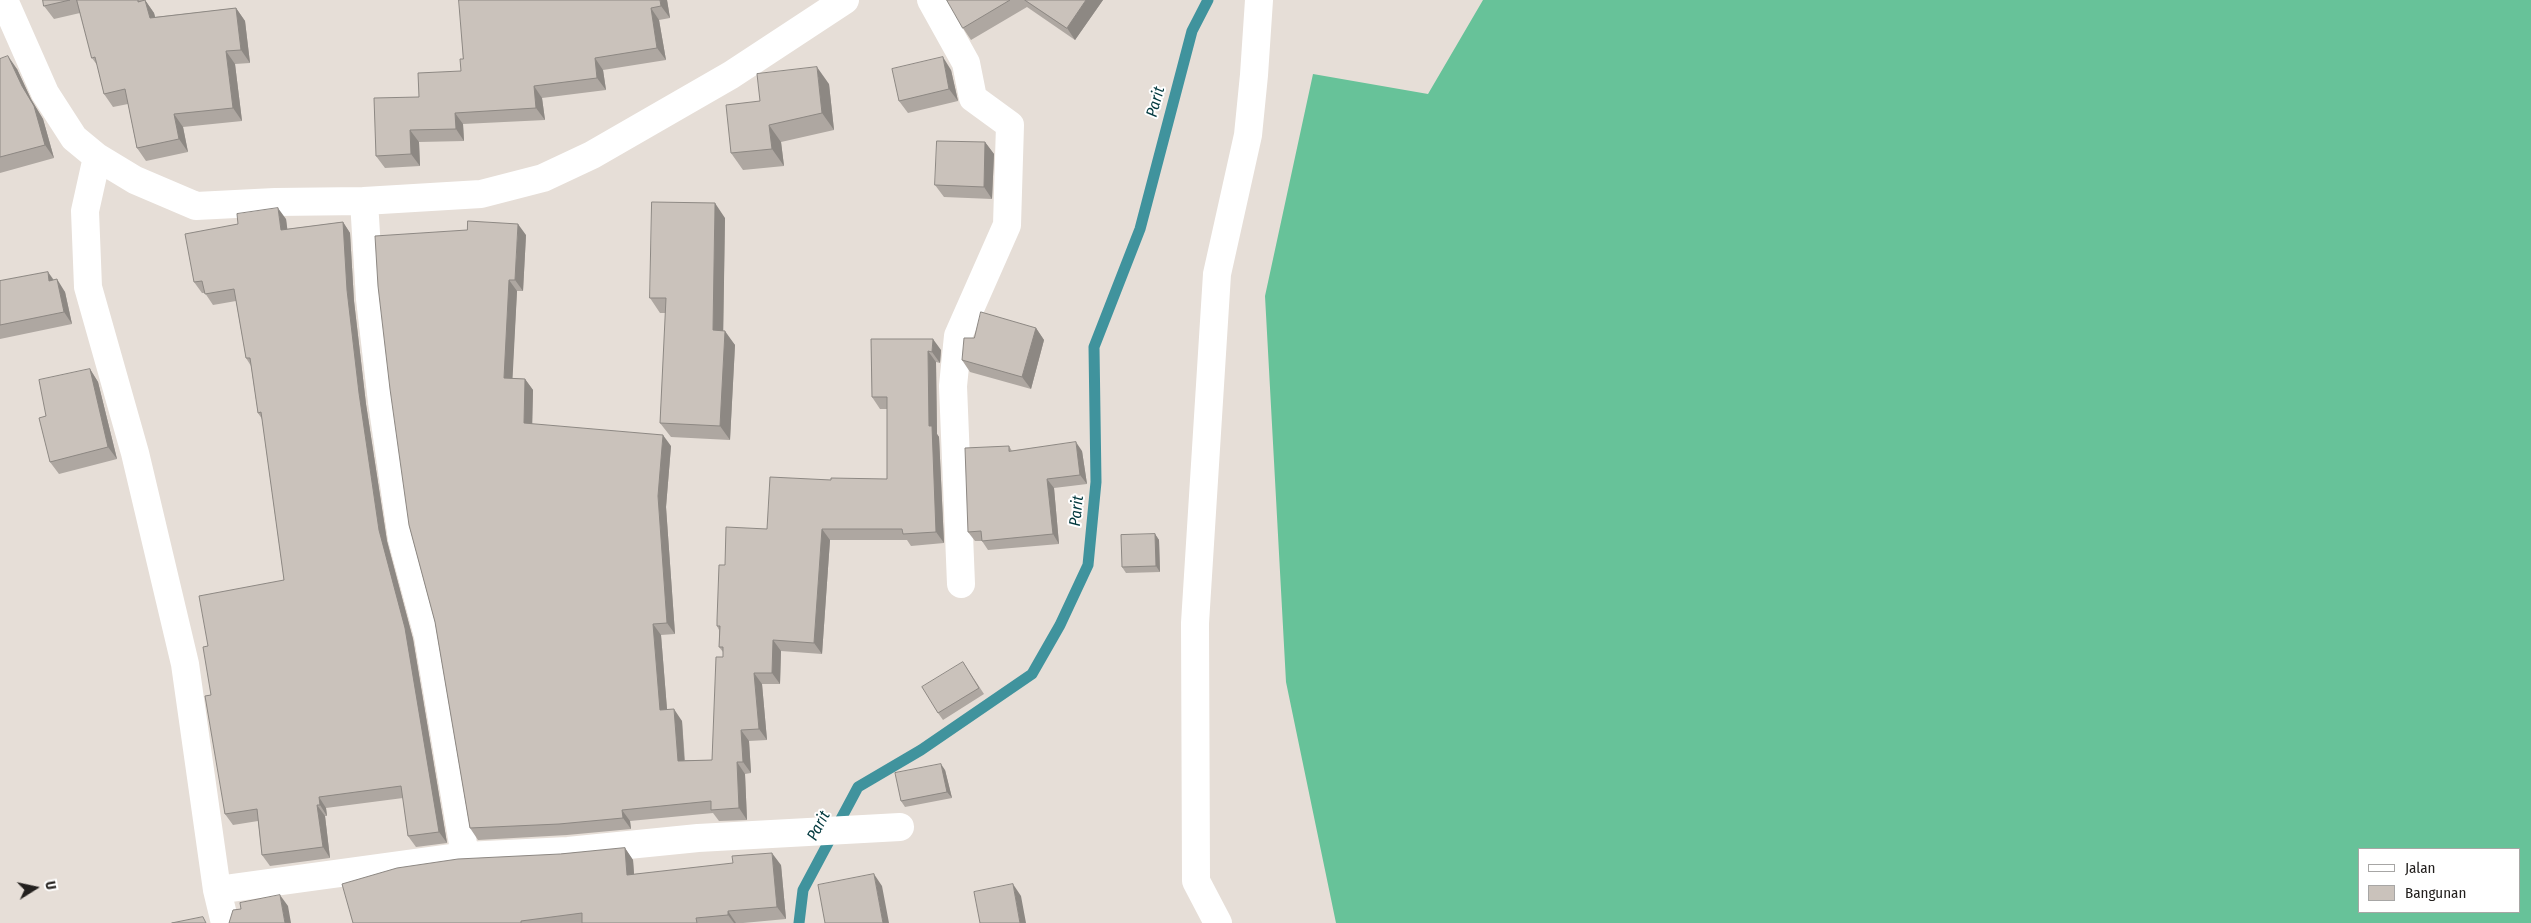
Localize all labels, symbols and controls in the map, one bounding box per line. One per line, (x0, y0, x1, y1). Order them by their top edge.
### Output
water label: Parit (1143, 85, 1169, 119)
water label: Parit (1066, 495, 1088, 527)
water label: Parit (803, 808, 835, 844)
legend (2358, 848, 2521, 913)
text: Jalan (2405, 859, 2435, 877)
north arrow (10, 863, 60, 913)
text: U (41, 880, 59, 891)
text: Bangunan (2405, 884, 2466, 902)

